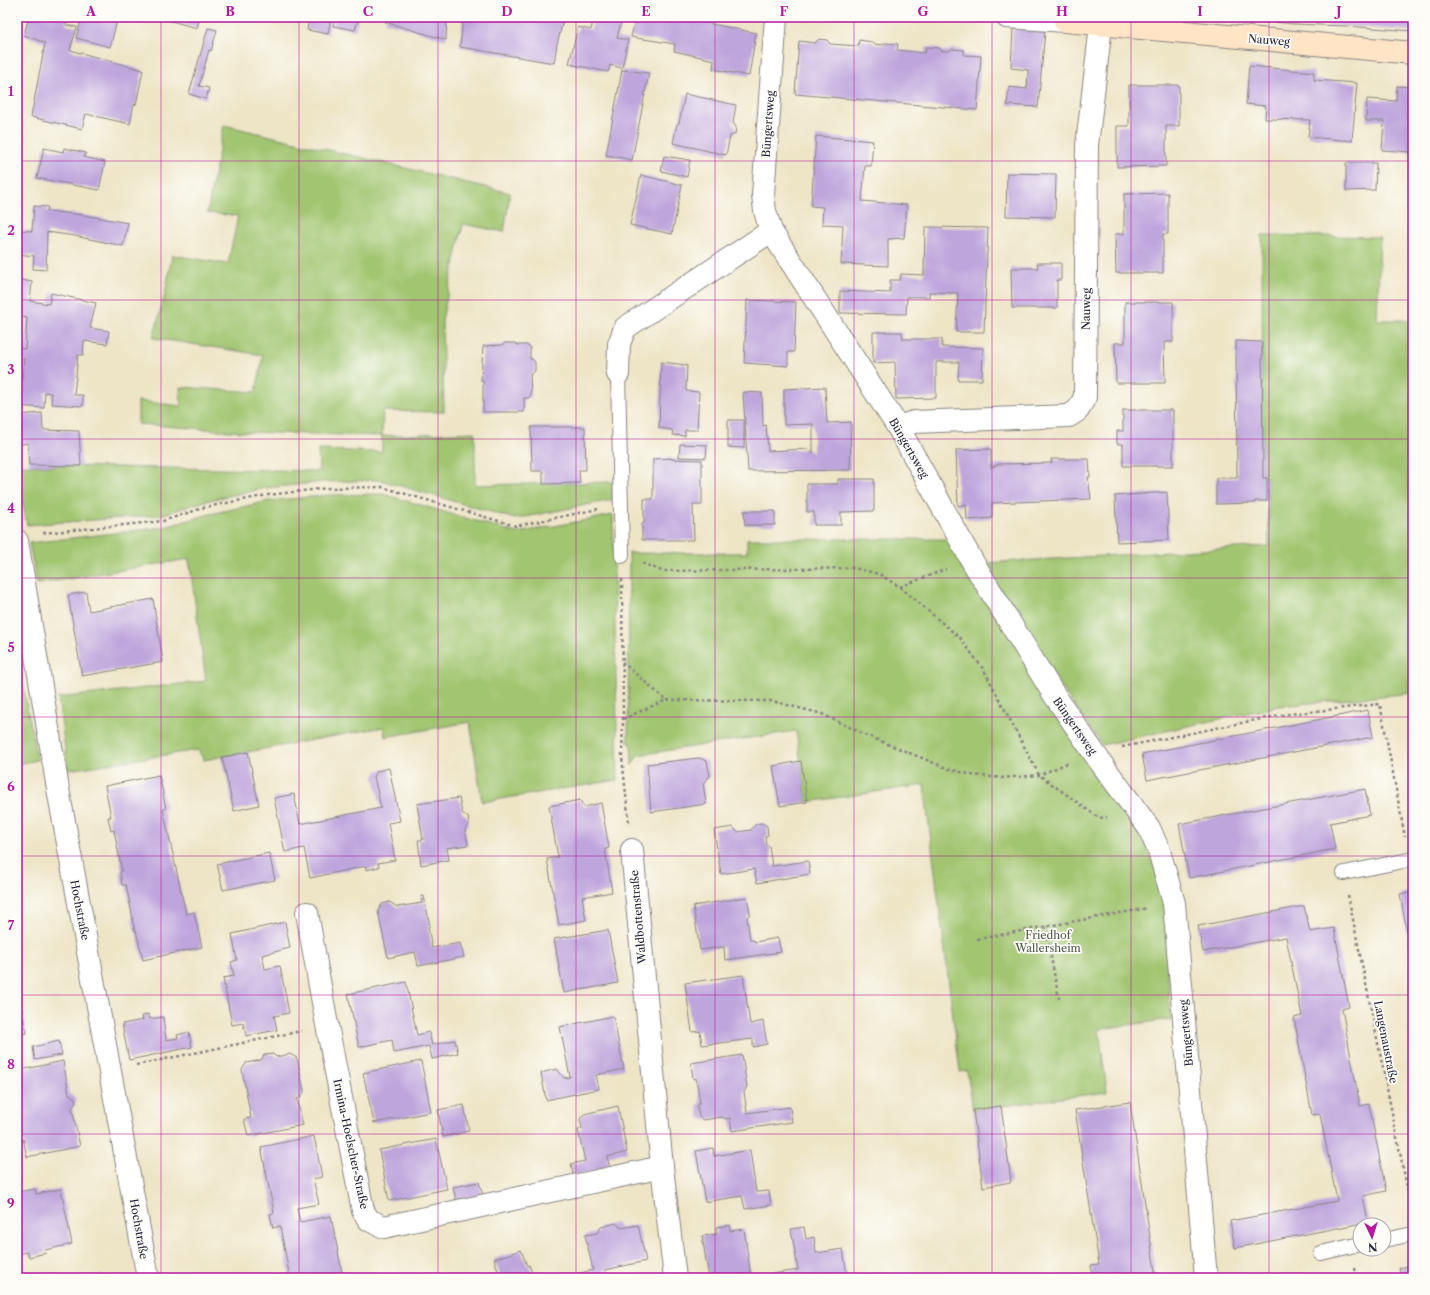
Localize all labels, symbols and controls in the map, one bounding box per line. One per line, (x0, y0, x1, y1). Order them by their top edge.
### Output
text: A (85, 3, 97, 19)
text: B (225, 3, 235, 19)
text: C (363, 3, 373, 19)
text: D (501, 3, 513, 19)
text: E (641, 3, 651, 19)
text: F (780, 3, 789, 19)
text: G (917, 3, 929, 19)
text: H (1056, 3, 1068, 19)
text: I (1197, 3, 1203, 19)
text: J (1334, 3, 1342, 19)
street label: Nauweg (1247, 31, 1291, 49)
text: 1 (8, 83, 14, 99)
street label: Büngertsweg (759, 90, 777, 158)
text: 2 (7, 222, 15, 238)
street label: Nauweg (1079, 288, 1093, 330)
text: 3 (7, 361, 15, 377)
street label: Büngertsweg (886, 415, 932, 481)
text: 4 (7, 500, 15, 516)
text: 5 (7, 639, 15, 655)
street label: Büngertsweg (1050, 694, 1100, 758)
text: 6 (7, 778, 15, 794)
street label: Waldbottenstraße (627, 870, 649, 965)
street label: Hochstraße (67, 879, 93, 941)
text: 7 (8, 917, 15, 933)
park label: Friedhof Wallersheim (1014, 928, 1082, 955)
street label: Büngertsweg (1176, 999, 1196, 1067)
street label: Langenaustraße (1371, 999, 1401, 1085)
text: 8 (7, 1056, 15, 1072)
street label: Irmina-Hoelscher-Straße (330, 1078, 372, 1210)
text: 9 (7, 1195, 15, 1211)
street label: Hochstraße (127, 1198, 151, 1260)
north arrow (1352, 1217, 1392, 1257)
text: N (1367, 1240, 1378, 1254)

